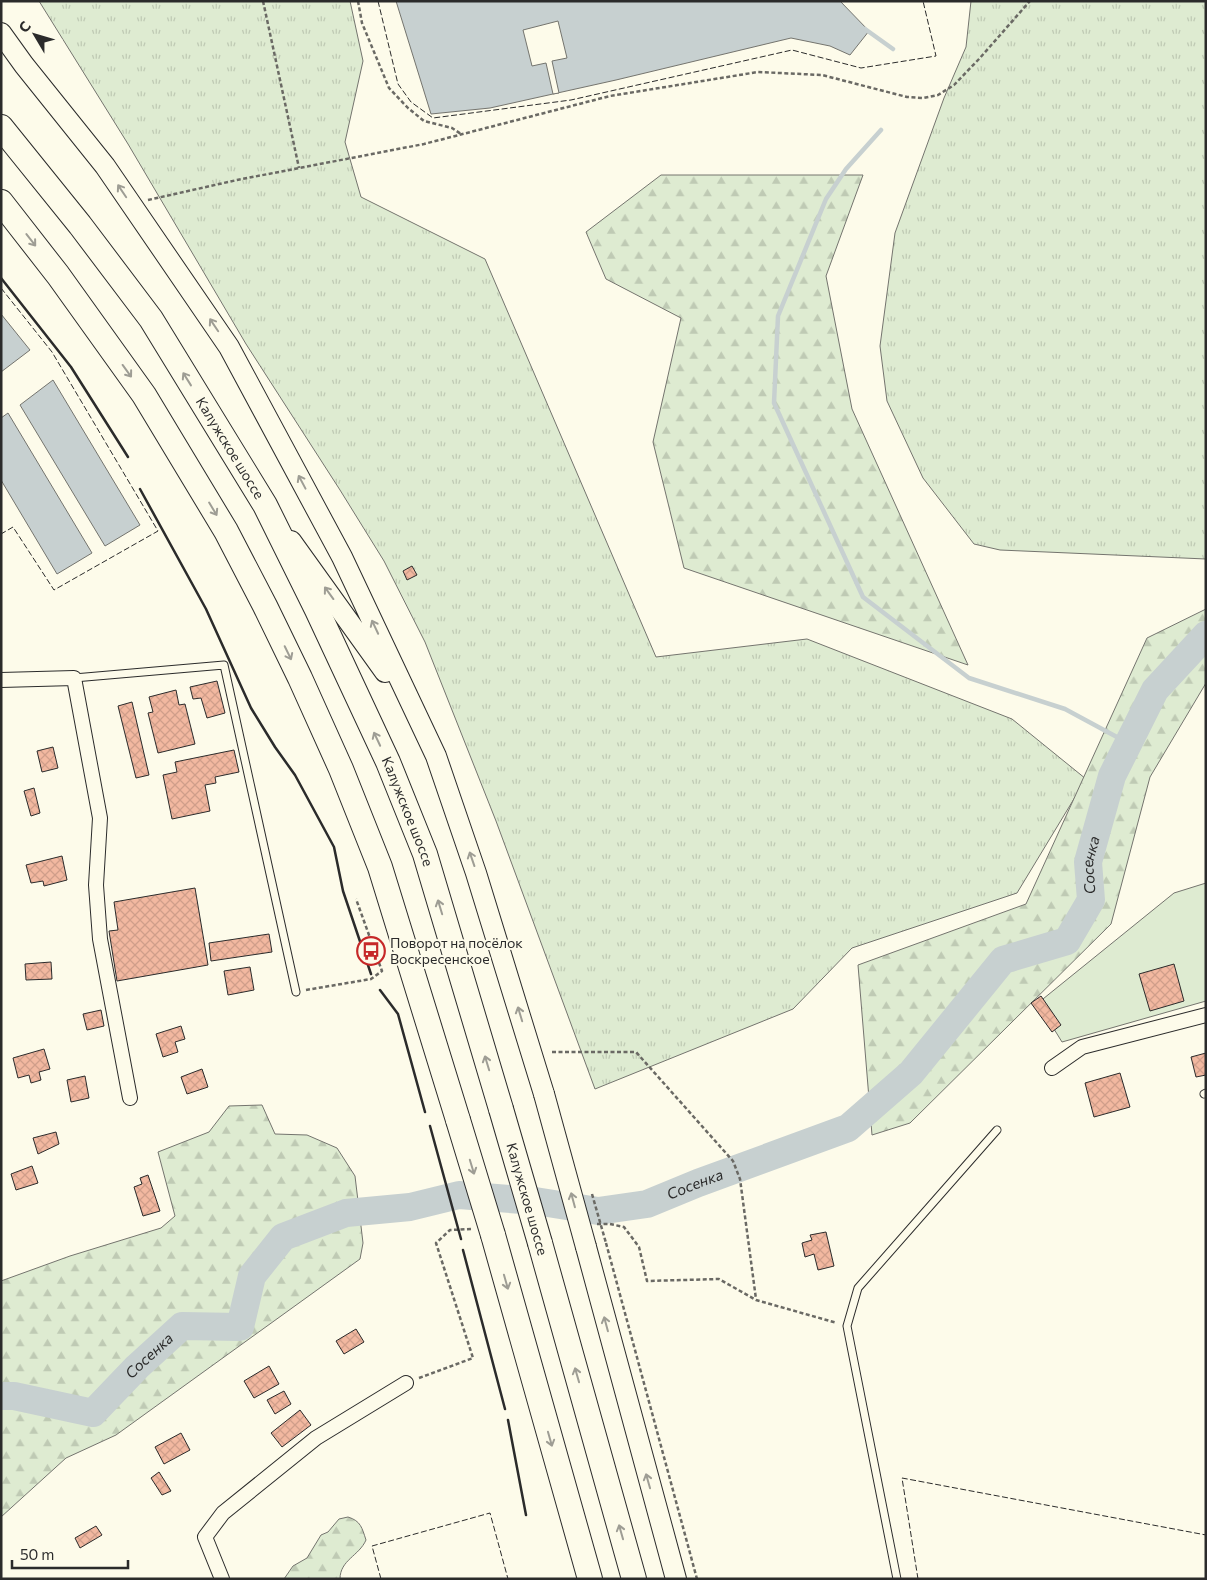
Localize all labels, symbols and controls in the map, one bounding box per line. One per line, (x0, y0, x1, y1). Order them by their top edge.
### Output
north arrow (10, 10, 60, 60)
text: С (15, 18, 34, 36)
one-way arrow (117, 184, 127, 198)
one-way arrow (26, 233, 37, 246)
one-way arrow (208, 318, 219, 332)
one-way arrow (122, 364, 132, 378)
one-way arrow (182, 372, 192, 386)
street label: Калужское шоссе (193, 394, 268, 502)
one-way arrow (296, 475, 306, 489)
one-way arrow (209, 502, 219, 516)
one-way arrow (324, 586, 334, 600)
one-way arrow (370, 620, 379, 635)
one-way arrow (284, 645, 294, 660)
one-way arrow (372, 731, 382, 746)
street label: Калужское шоссе (379, 754, 437, 868)
water label: Сосенка (1078, 834, 1103, 895)
one-way arrow (466, 851, 476, 867)
one-way arrow (435, 899, 445, 915)
place label: Поворот на посёлок Воскресенское (390, 934, 523, 967)
bus stop icon: Поворот на посёлок Воскресенское (356, 936, 386, 966)
one-way arrow (514, 1007, 524, 1023)
one-way arrow (481, 1055, 491, 1071)
street label: Калужское шоссе (503, 1141, 552, 1257)
one-way arrow (467, 1158, 477, 1174)
water label: Сосенка (664, 1165, 725, 1203)
one-way arrow (568, 1193, 577, 1209)
one-way arrow (502, 1274, 512, 1290)
one-way arrow (601, 1317, 610, 1333)
water label: Сосенка (121, 1328, 177, 1382)
one-way arrow (572, 1368, 582, 1384)
one-way arrow (546, 1430, 556, 1446)
one-way arrow (643, 1474, 653, 1490)
one-way arrow (616, 1524, 626, 1540)
scale bar (12, 1538, 129, 1570)
text: 50 m (20, 1545, 54, 1563)

